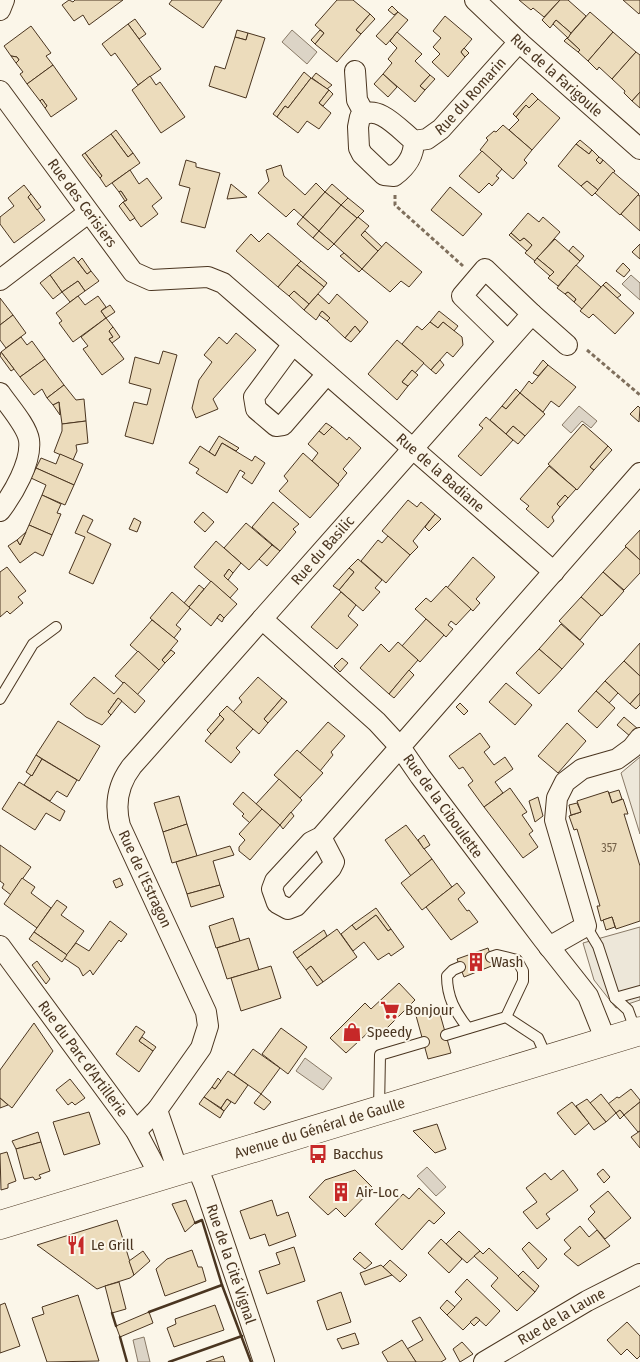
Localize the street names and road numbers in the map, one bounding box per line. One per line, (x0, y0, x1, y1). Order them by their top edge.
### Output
street label: Rue de la Farigoule (507, 30, 606, 121)
street label: Rue du Romarin (432, 54, 510, 139)
street label: Rue des Cerisiers (44, 155, 121, 251)
street label: Rue de la Badiane (393, 429, 488, 516)
street label: Rue du Basilic (287, 512, 358, 589)
street label: Rue de la Ciboulette (399, 751, 487, 861)
street label: Rue de l'Estragon (115, 827, 175, 931)
street label: Rue du Parc d'Artillerie (34, 997, 132, 1120)
street label: Avenue du Général de Gaulle (232, 1094, 407, 1162)
street label: Rue de la Cité Vignal (202, 1202, 260, 1326)
street label: Rue de la Laune (515, 1284, 608, 1349)

